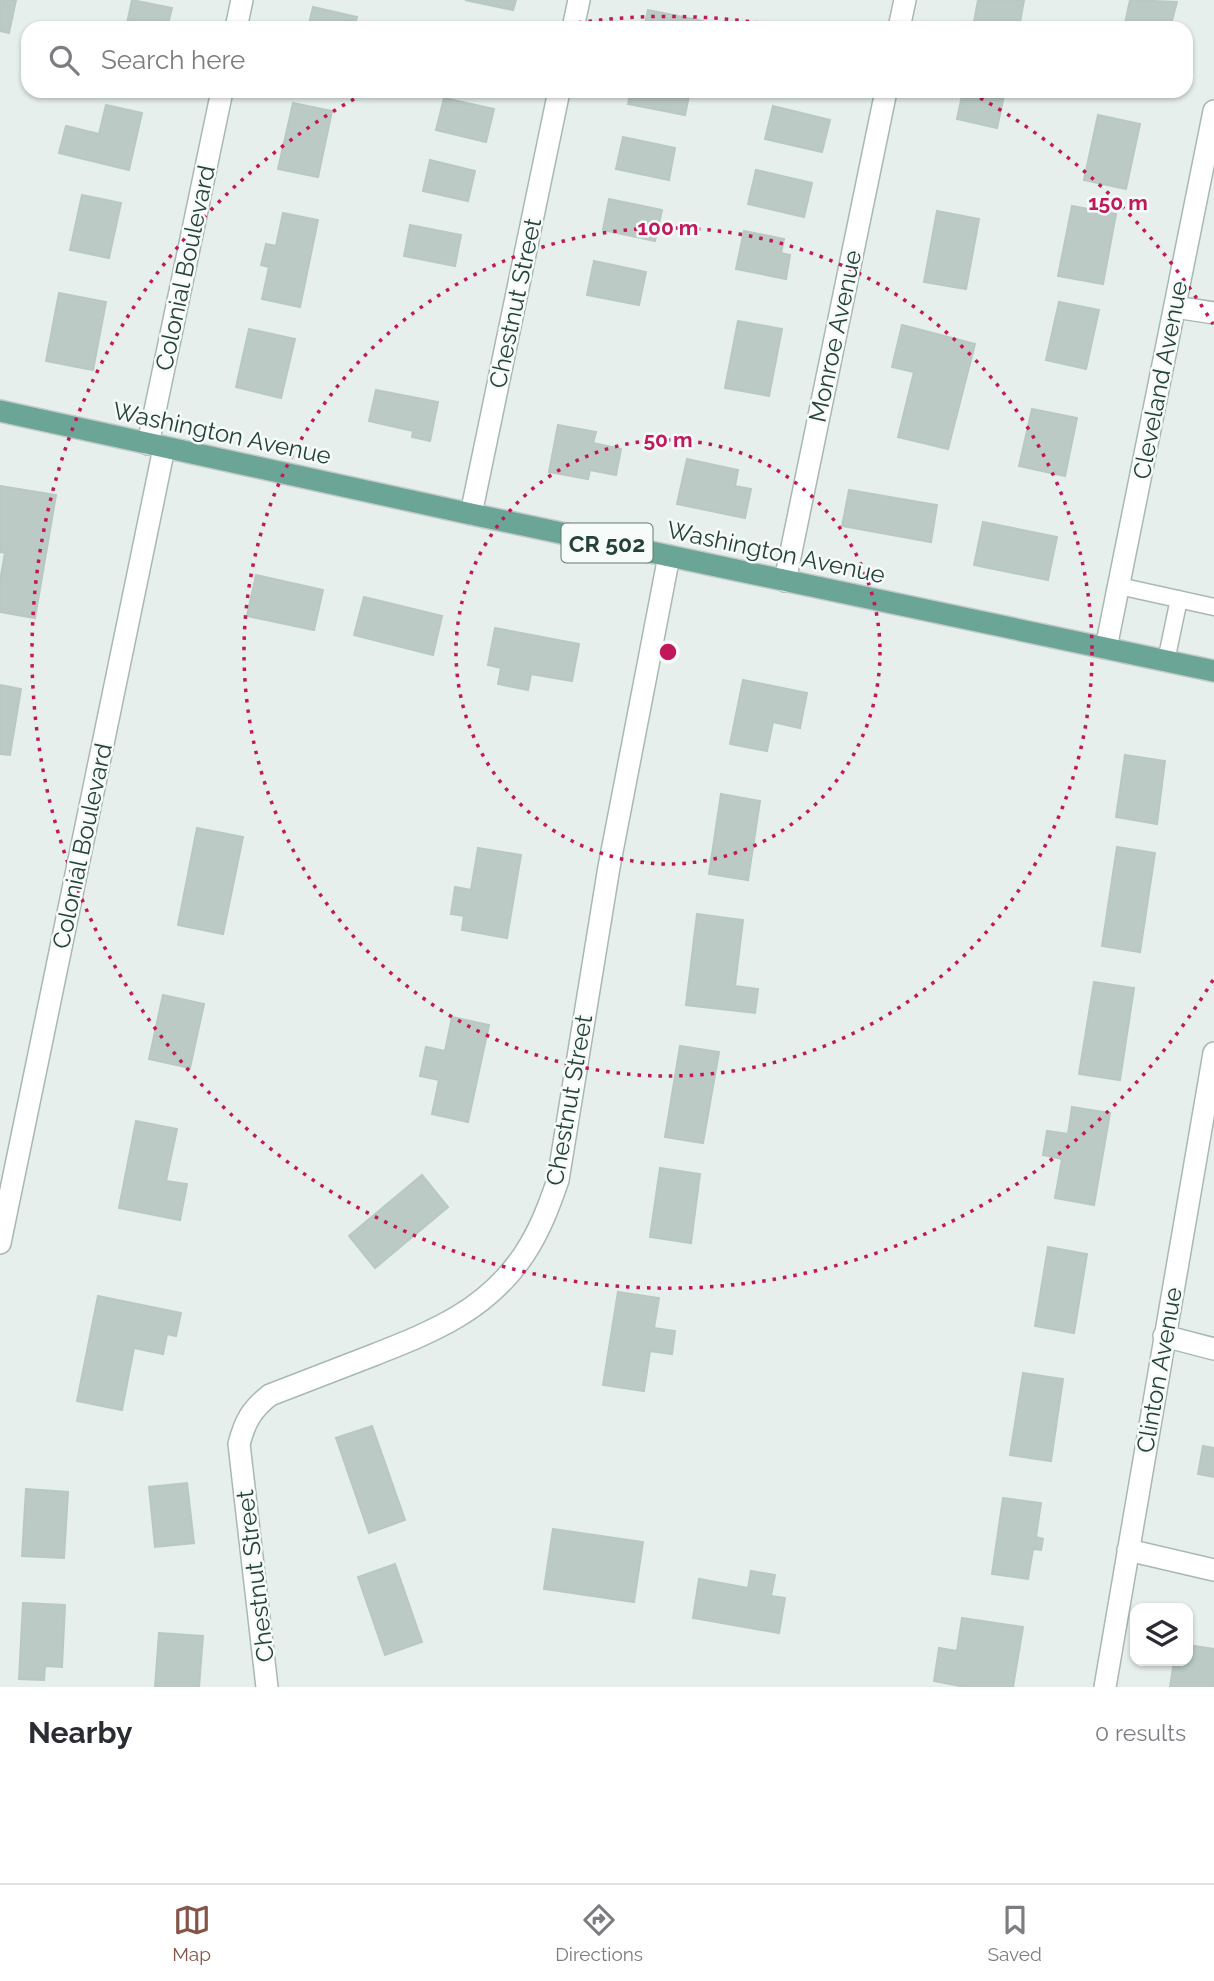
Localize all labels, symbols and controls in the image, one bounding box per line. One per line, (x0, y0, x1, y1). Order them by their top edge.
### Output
search box (21, 21, 1193, 98)
icon: search (45, 41, 83, 79)
text: Search here (101, 45, 245, 75)
street label: Colonial Boulevard (149, 163, 221, 373)
text: 150 m (1088, 190, 1148, 215)
street label: Chestnut Street (483, 215, 547, 391)
text: 100 m (638, 215, 698, 240)
street label: Monroe Avenue (803, 247, 867, 425)
street label: Cleveland Avenue (1127, 278, 1193, 482)
street label: Washington Avenue (110, 396, 334, 470)
text: 50 m (643, 427, 693, 452)
street label: Washington Avenue (664, 515, 888, 589)
road number: CR 502 (562, 524, 652, 562)
centre of rings (656, 640, 680, 664)
street label: Colonial Boulevard (46, 741, 118, 951)
street label: Chestnut Street (540, 1012, 598, 1188)
street label: Clinton Avenue (1130, 1285, 1188, 1455)
street label: Chestnut Street (230, 1488, 280, 1664)
map controls (1130, 1603, 1193, 1666)
button: layers (1130, 1603, 1193, 1666)
text: Nearby (28, 1715, 132, 1750)
text: 0 results (1095, 1719, 1186, 1746)
tab: Map (172, 1901, 211, 1965)
tab: Directions (555, 1901, 643, 1965)
tab: Saved (987, 1901, 1042, 1965)

